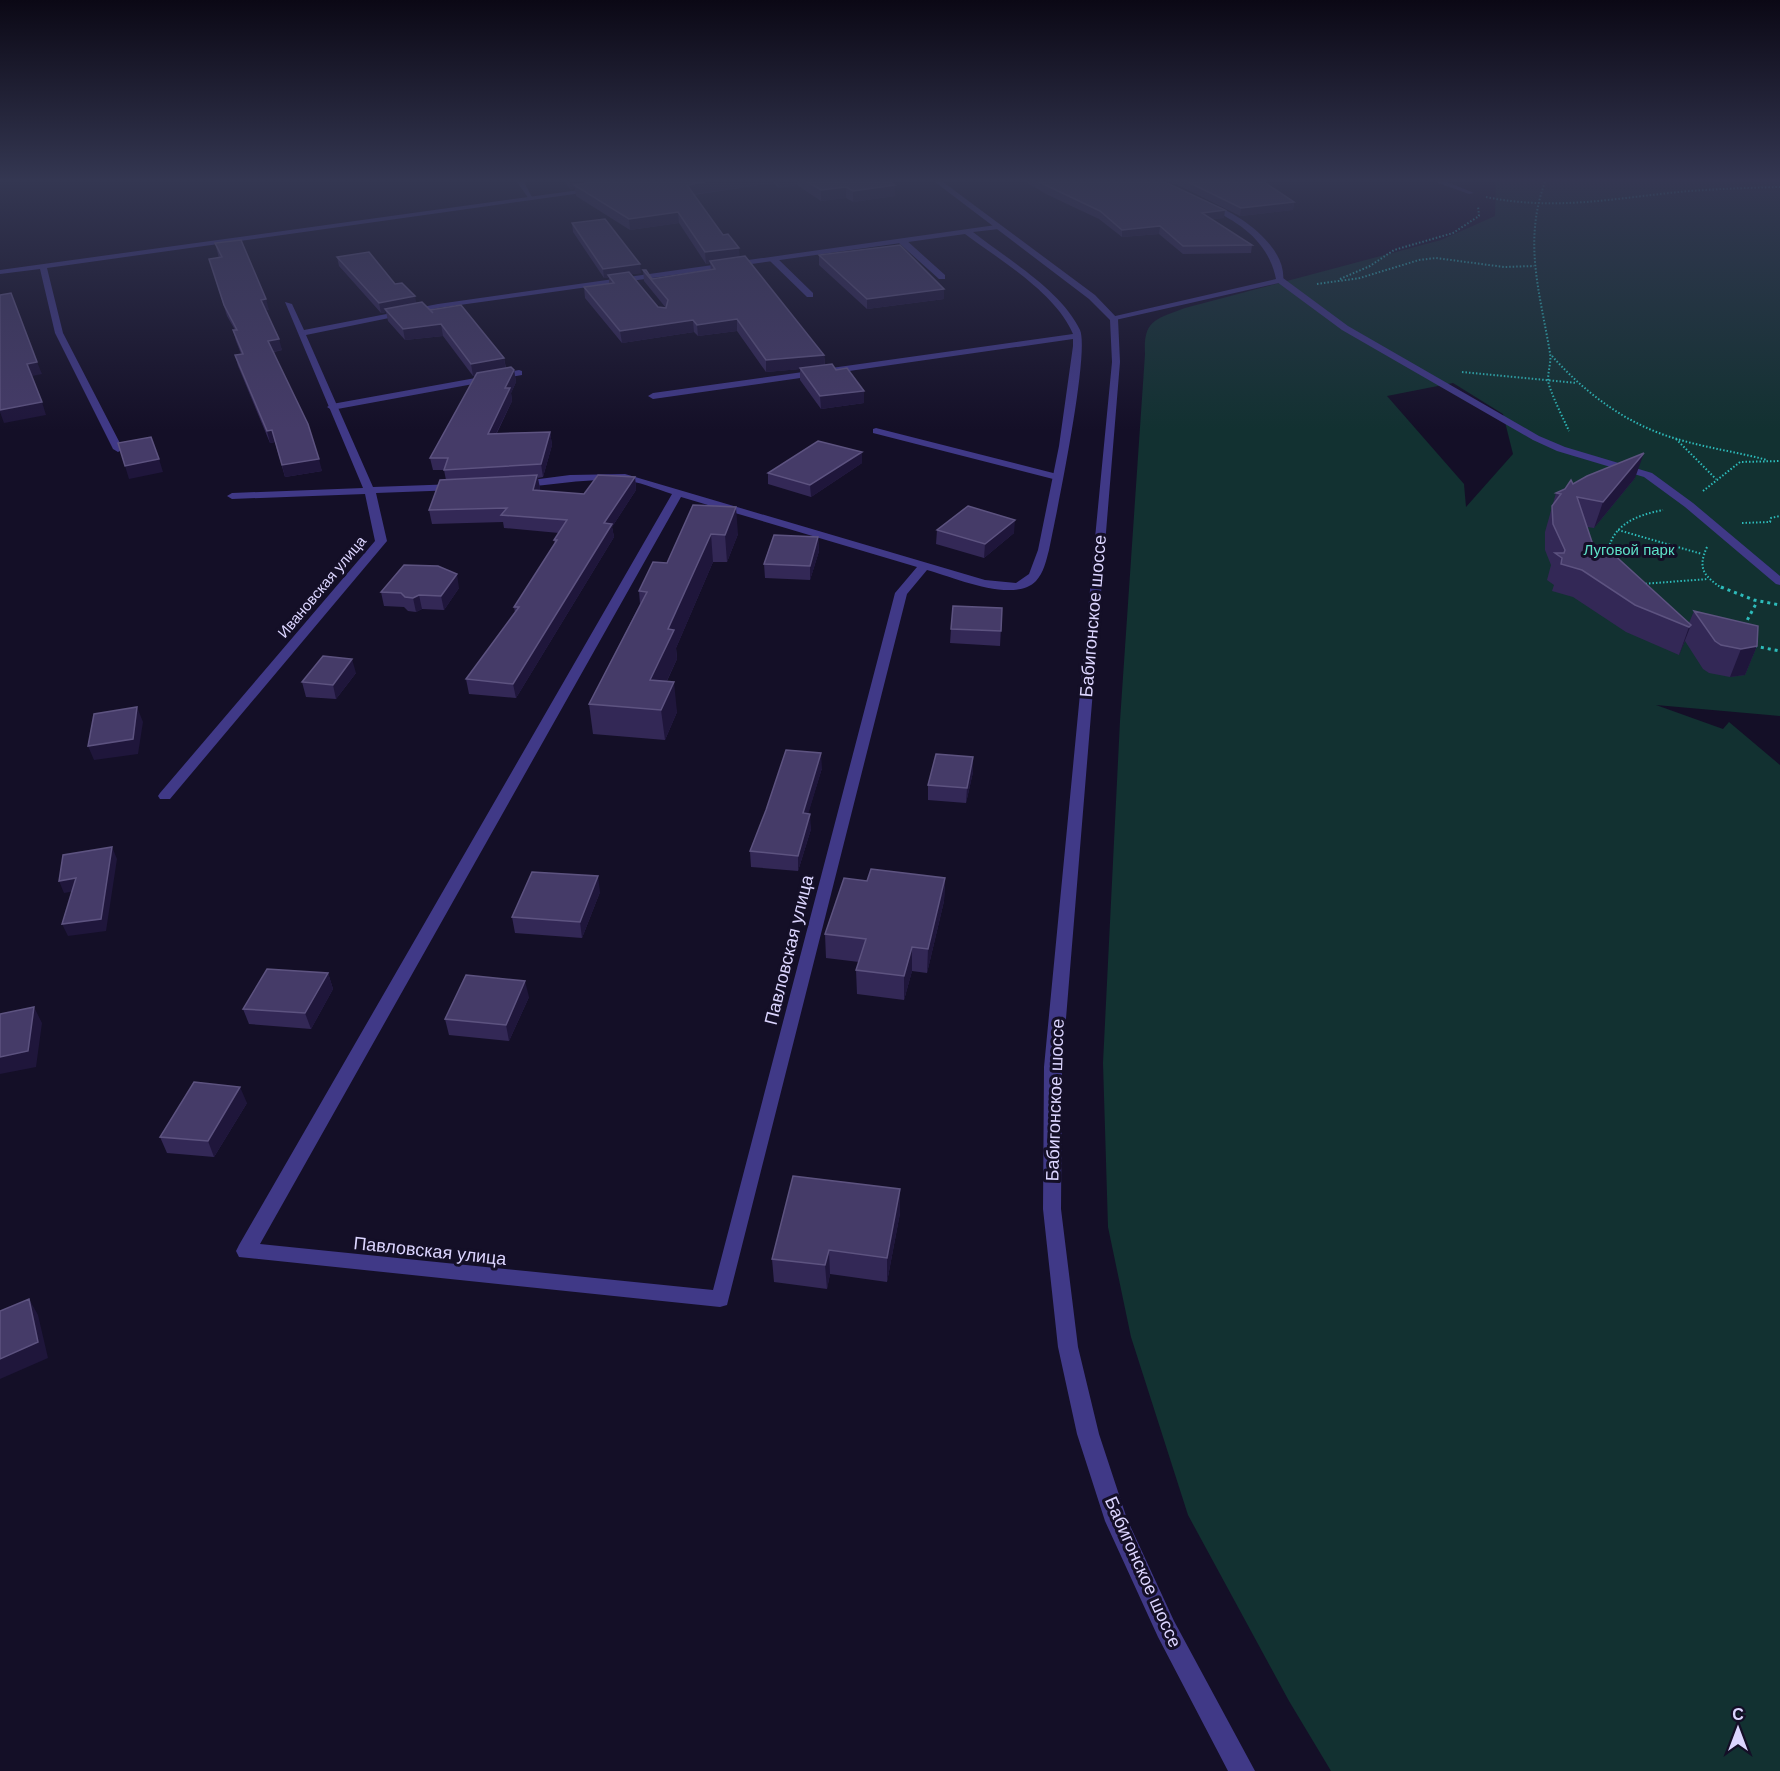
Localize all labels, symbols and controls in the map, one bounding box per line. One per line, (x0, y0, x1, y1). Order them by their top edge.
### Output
street label: Ивановская улица (274, 532, 370, 641)
street label: Бабигонское шоссе (1076, 534, 1110, 698)
park label: Луговой парк (1583, 541, 1675, 558)
street label: Павловская улица (761, 872, 818, 1027)
street label: Бабигонское шоссе (1042, 1018, 1068, 1182)
street label: Павловская улица (353, 1233, 508, 1269)
street label: Бабигонское шоссе (1101, 1494, 1185, 1650)
north arrow (1708, 1699, 1768, 1759)
text: С (1732, 1706, 1744, 1723)

